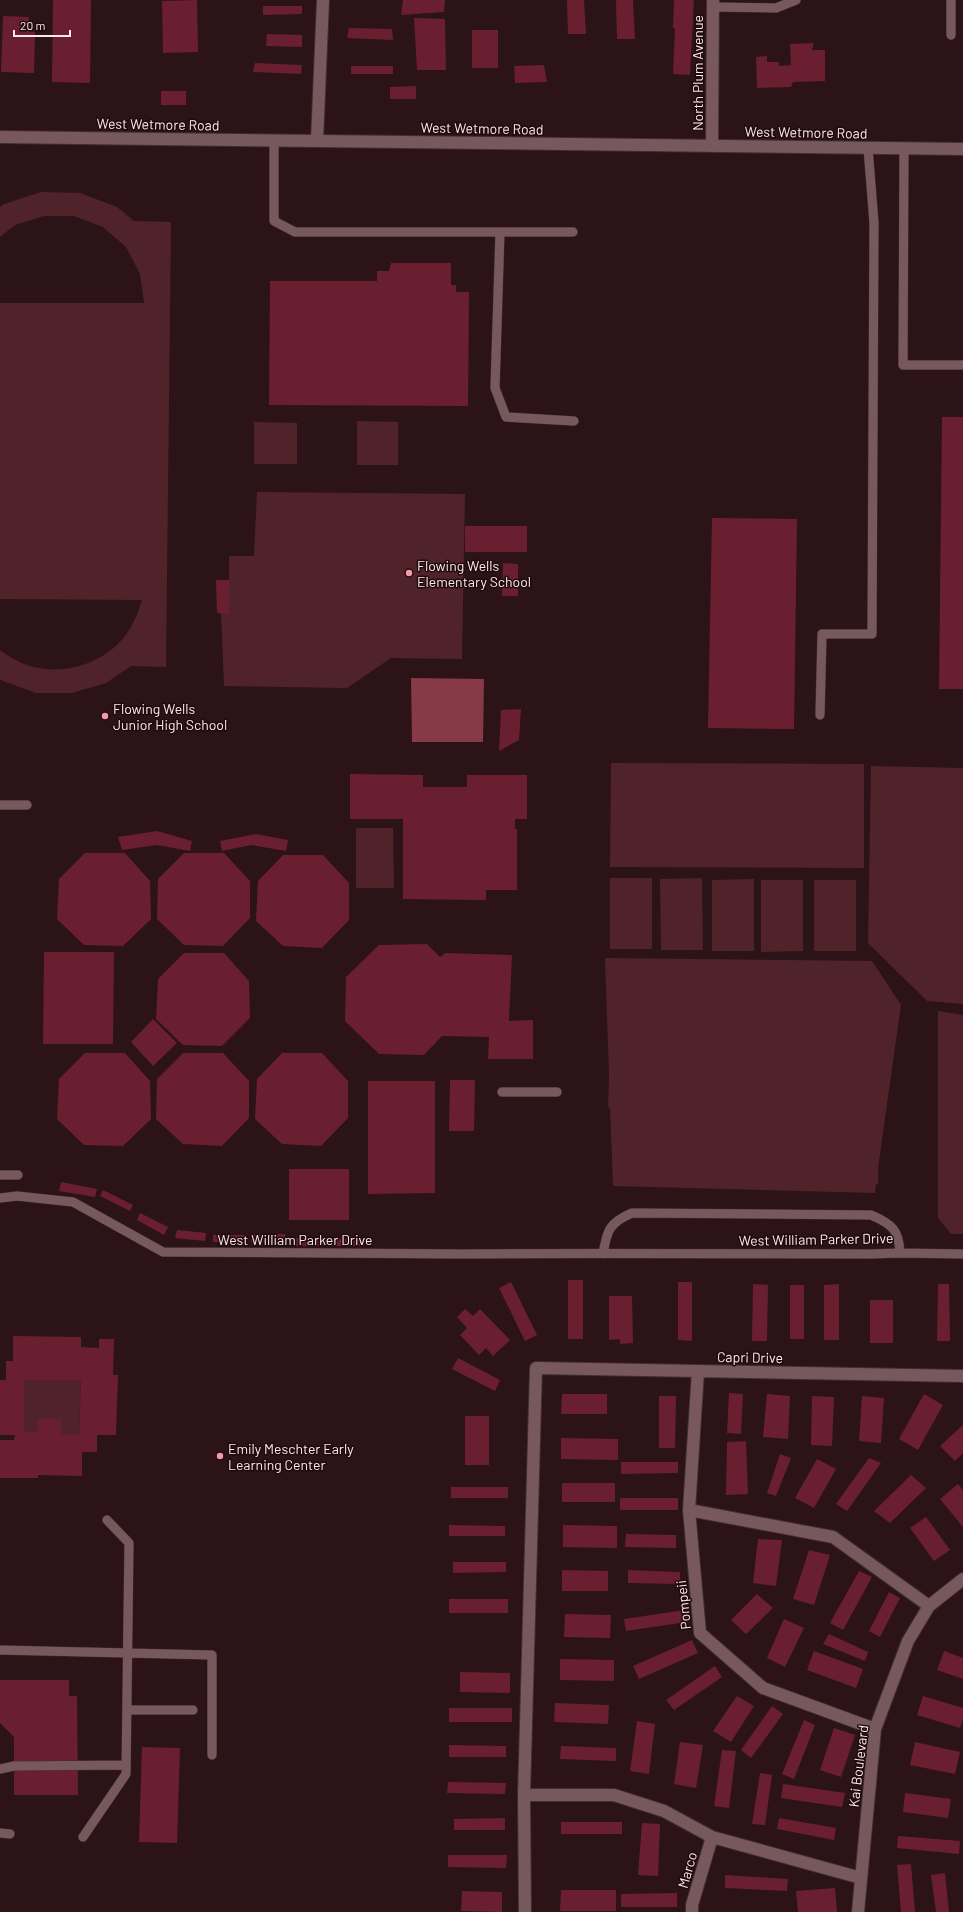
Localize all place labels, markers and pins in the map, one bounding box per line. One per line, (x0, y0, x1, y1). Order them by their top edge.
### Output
place label: Flowing Wells Elementary School (417, 557, 531, 590)
marker: Flowing Wells Elementary School (404, 568, 414, 578)
place label: Flowing Wells Junior High School (113, 700, 227, 733)
marker: Flowing Wells Junior High School (100, 711, 110, 721)
place label: Emily Meschter Early Learning Center (228, 1440, 354, 1473)
marker: Emily Meschter Early Learning Center (215, 1451, 225, 1461)

